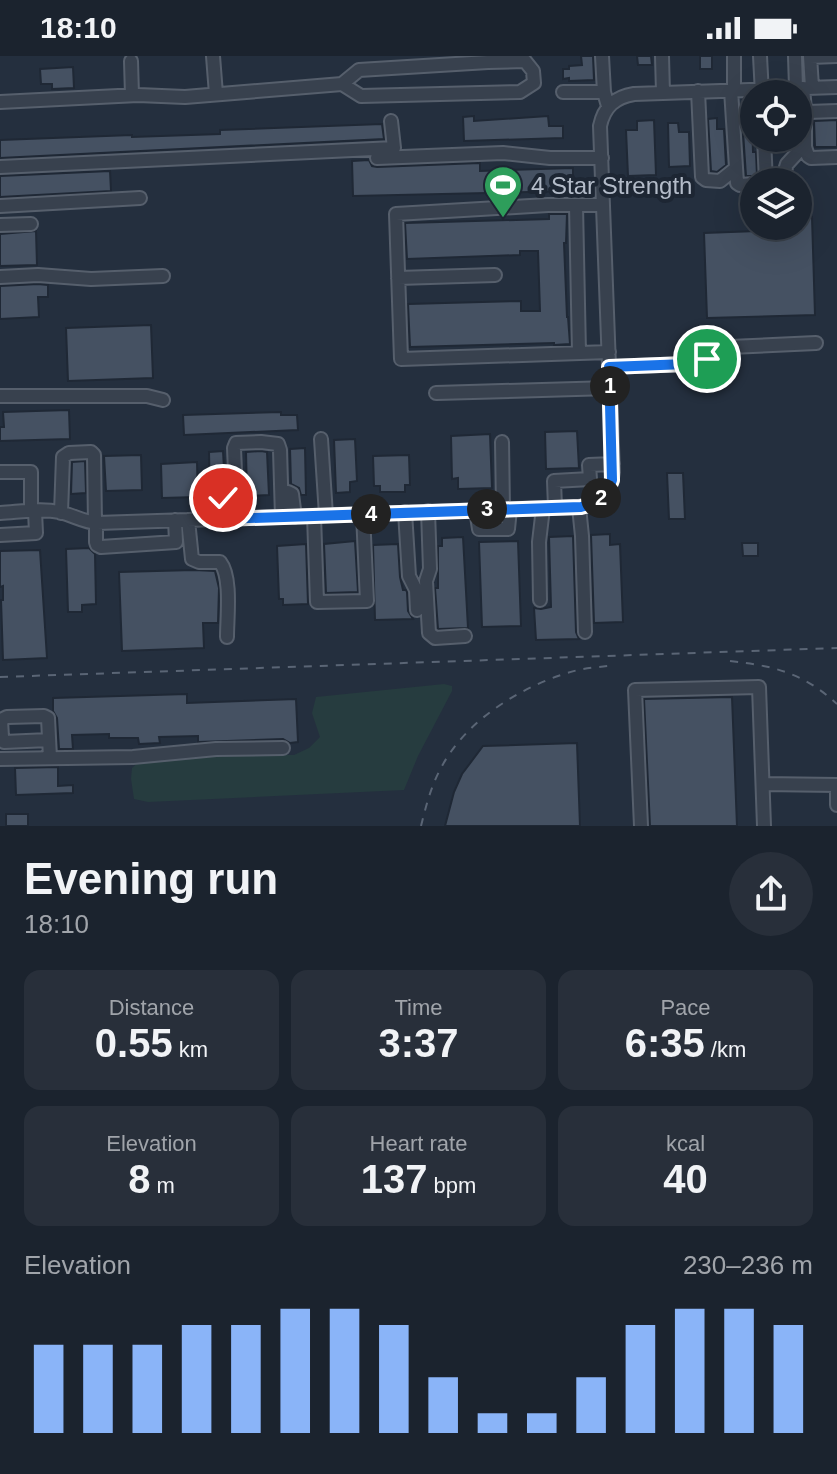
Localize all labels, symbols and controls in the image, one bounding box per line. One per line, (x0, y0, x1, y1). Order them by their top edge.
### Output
text: 18:10 (40, 11, 117, 44)
map controls (740, 80, 812, 240)
button: locate (740, 80, 812, 152)
sports icon: 4 Star Strength (482, 164, 524, 219)
button: layers (740, 168, 812, 240)
place label: 4 Star Strength (531, 172, 692, 199)
pin (673, 325, 741, 393)
icon: arrive (685, 337, 729, 381)
pin: 1 (590, 366, 630, 406)
text: 1 (604, 373, 616, 398)
pin (189, 464, 257, 532)
icon: check (201, 476, 245, 520)
pin: 2 (581, 478, 621, 518)
text: 2 (595, 485, 607, 510)
pin: 3 (467, 489, 507, 529)
pin: 4 (351, 494, 391, 534)
text: 3 (481, 496, 493, 521)
text: 4 (365, 501, 377, 526)
button: share (729, 852, 813, 936)
text: Evening run (24, 854, 278, 903)
text: 18:10 (24, 909, 89, 939)
text: Distance (109, 995, 194, 1020)
text: Time (394, 995, 443, 1020)
text: Pace (660, 995, 711, 1020)
text: 0.55 (95, 1021, 173, 1065)
text: 3:37 (378, 1021, 459, 1065)
text: 6:35 (625, 1021, 705, 1065)
text: km (173, 1037, 208, 1062)
text: /km (705, 1037, 746, 1062)
text: Elevation (106, 1131, 197, 1156)
text: Heart rate (370, 1131, 467, 1156)
text: kcal (666, 1131, 705, 1156)
text: 8 (128, 1157, 150, 1201)
text: 137 (361, 1157, 427, 1201)
text: 40 (663, 1157, 708, 1201)
text: m (150, 1173, 175, 1198)
text: bpm (427, 1173, 476, 1198)
text: Elevation (24, 1250, 131, 1280)
text: 230–236 m (683, 1250, 813, 1280)

